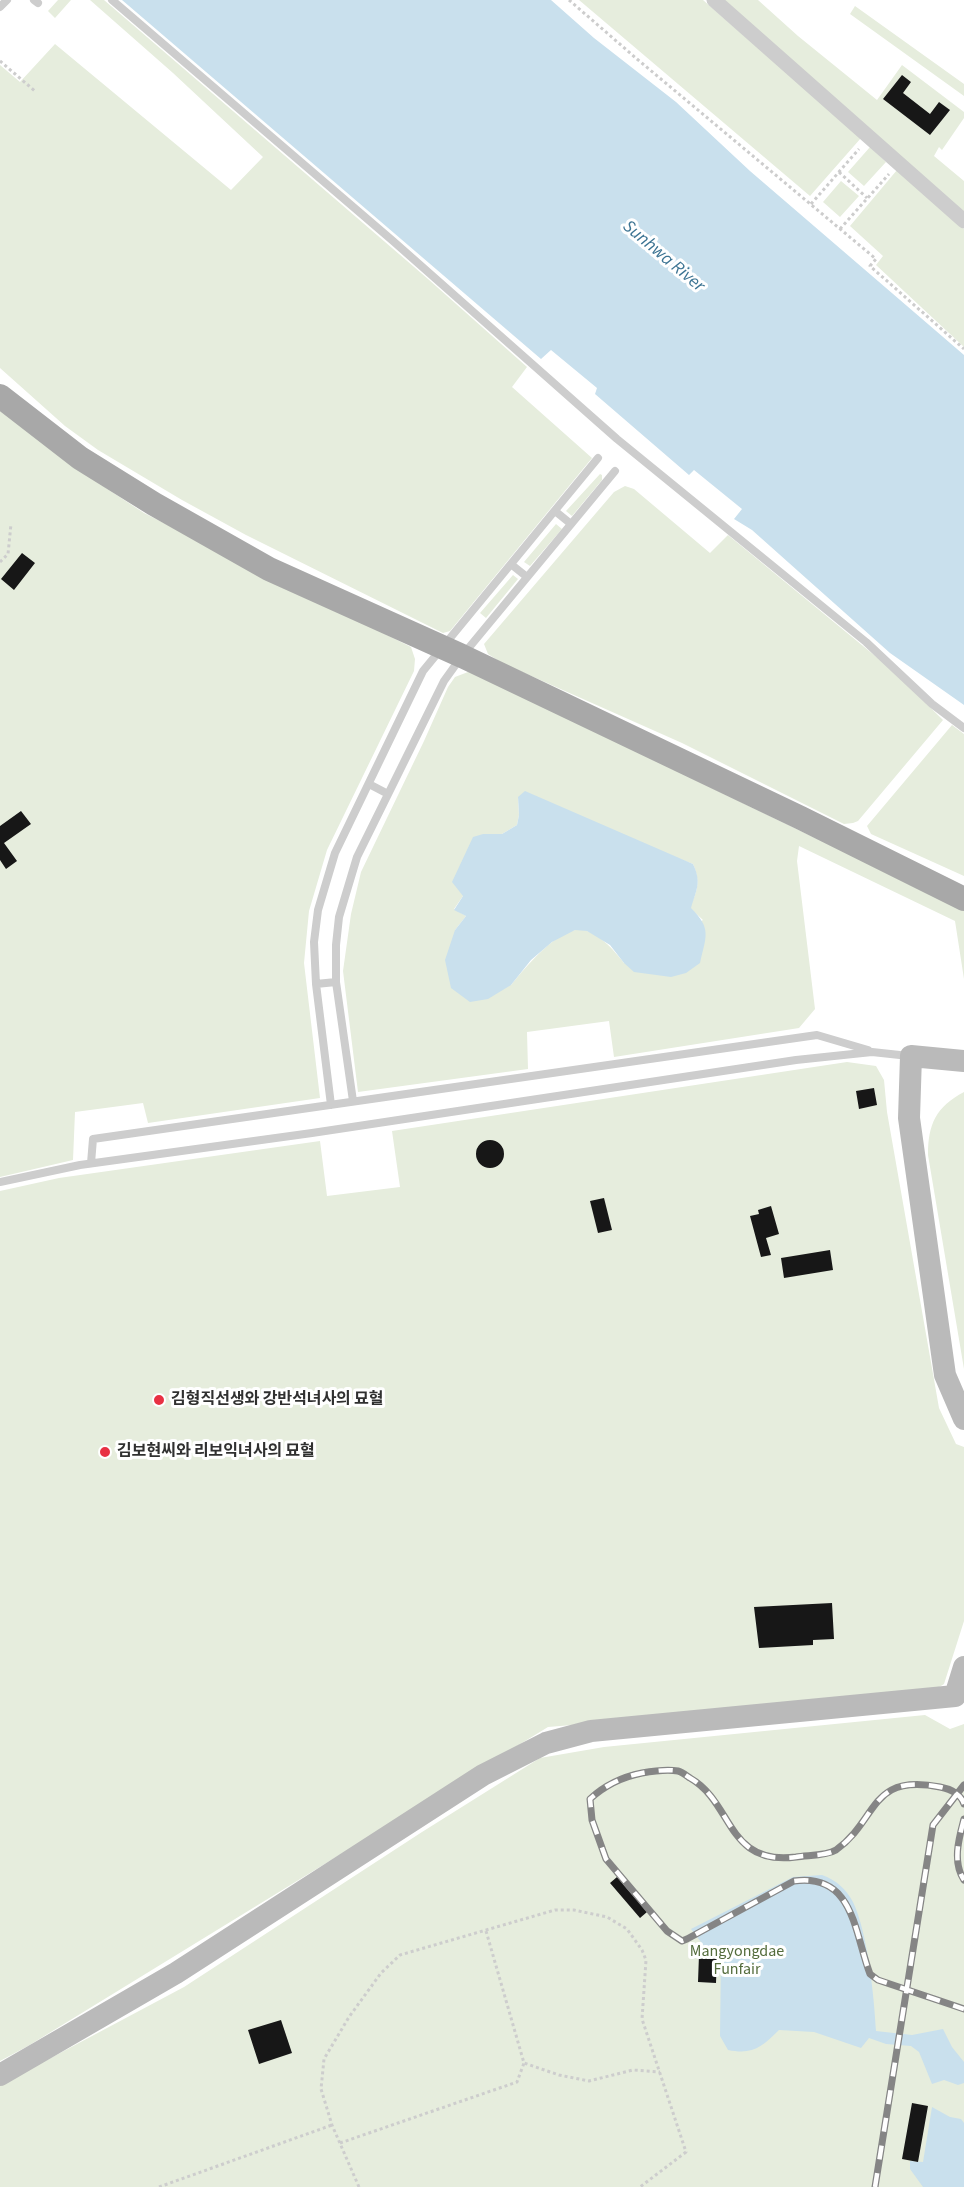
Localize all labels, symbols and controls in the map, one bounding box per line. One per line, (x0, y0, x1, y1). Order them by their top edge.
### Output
water label: Sunhwa River (618, 216, 708, 298)
place label: 김형직선생와 강반석녀사의 묘혈 (171, 1390, 383, 1410)
marker: 김형직선생와 강반석녀사의 묘혈 (152, 1393, 166, 1407)
place label: 김보현씨와 리보익녀사의 묘혈 (117, 1442, 315, 1462)
marker: 김보현씨와 리보익녀사의 묘혈 (98, 1445, 112, 1459)
park label: Mangyongdae Funfair (690, 1942, 784, 1980)

